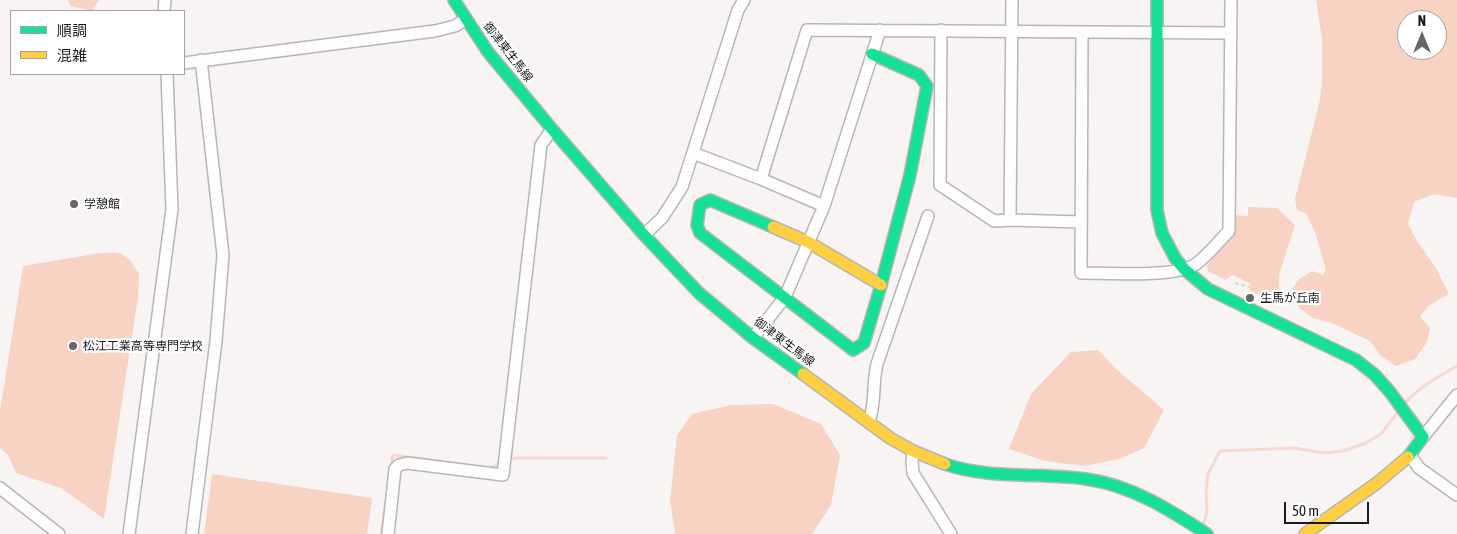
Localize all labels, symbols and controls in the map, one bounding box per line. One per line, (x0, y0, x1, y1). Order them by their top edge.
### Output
legend (10, 10, 185, 75)
north arrow (1397, 10, 1447, 60)
text: N (1418, 13, 1426, 29)
street label: 御津東生馬線 (480, 19, 536, 85)
text: 順調 (57, 22, 87, 39)
text: 混雑 (57, 47, 87, 64)
place label: 学憩館 (84, 197, 120, 211)
marker: 学憩館 (68, 198, 80, 210)
place label: 生馬が丘南 (1260, 291, 1320, 305)
marker: 生馬が丘南 (1244, 292, 1256, 304)
street label: 御津東生馬線 (751, 315, 817, 369)
place label: 松江工業高等専門学校 (83, 339, 203, 353)
marker: 松江工業高等専門学校 (67, 340, 79, 352)
scale bar (1287, 492, 1372, 524)
text: 50 m (1292, 502, 1319, 519)

